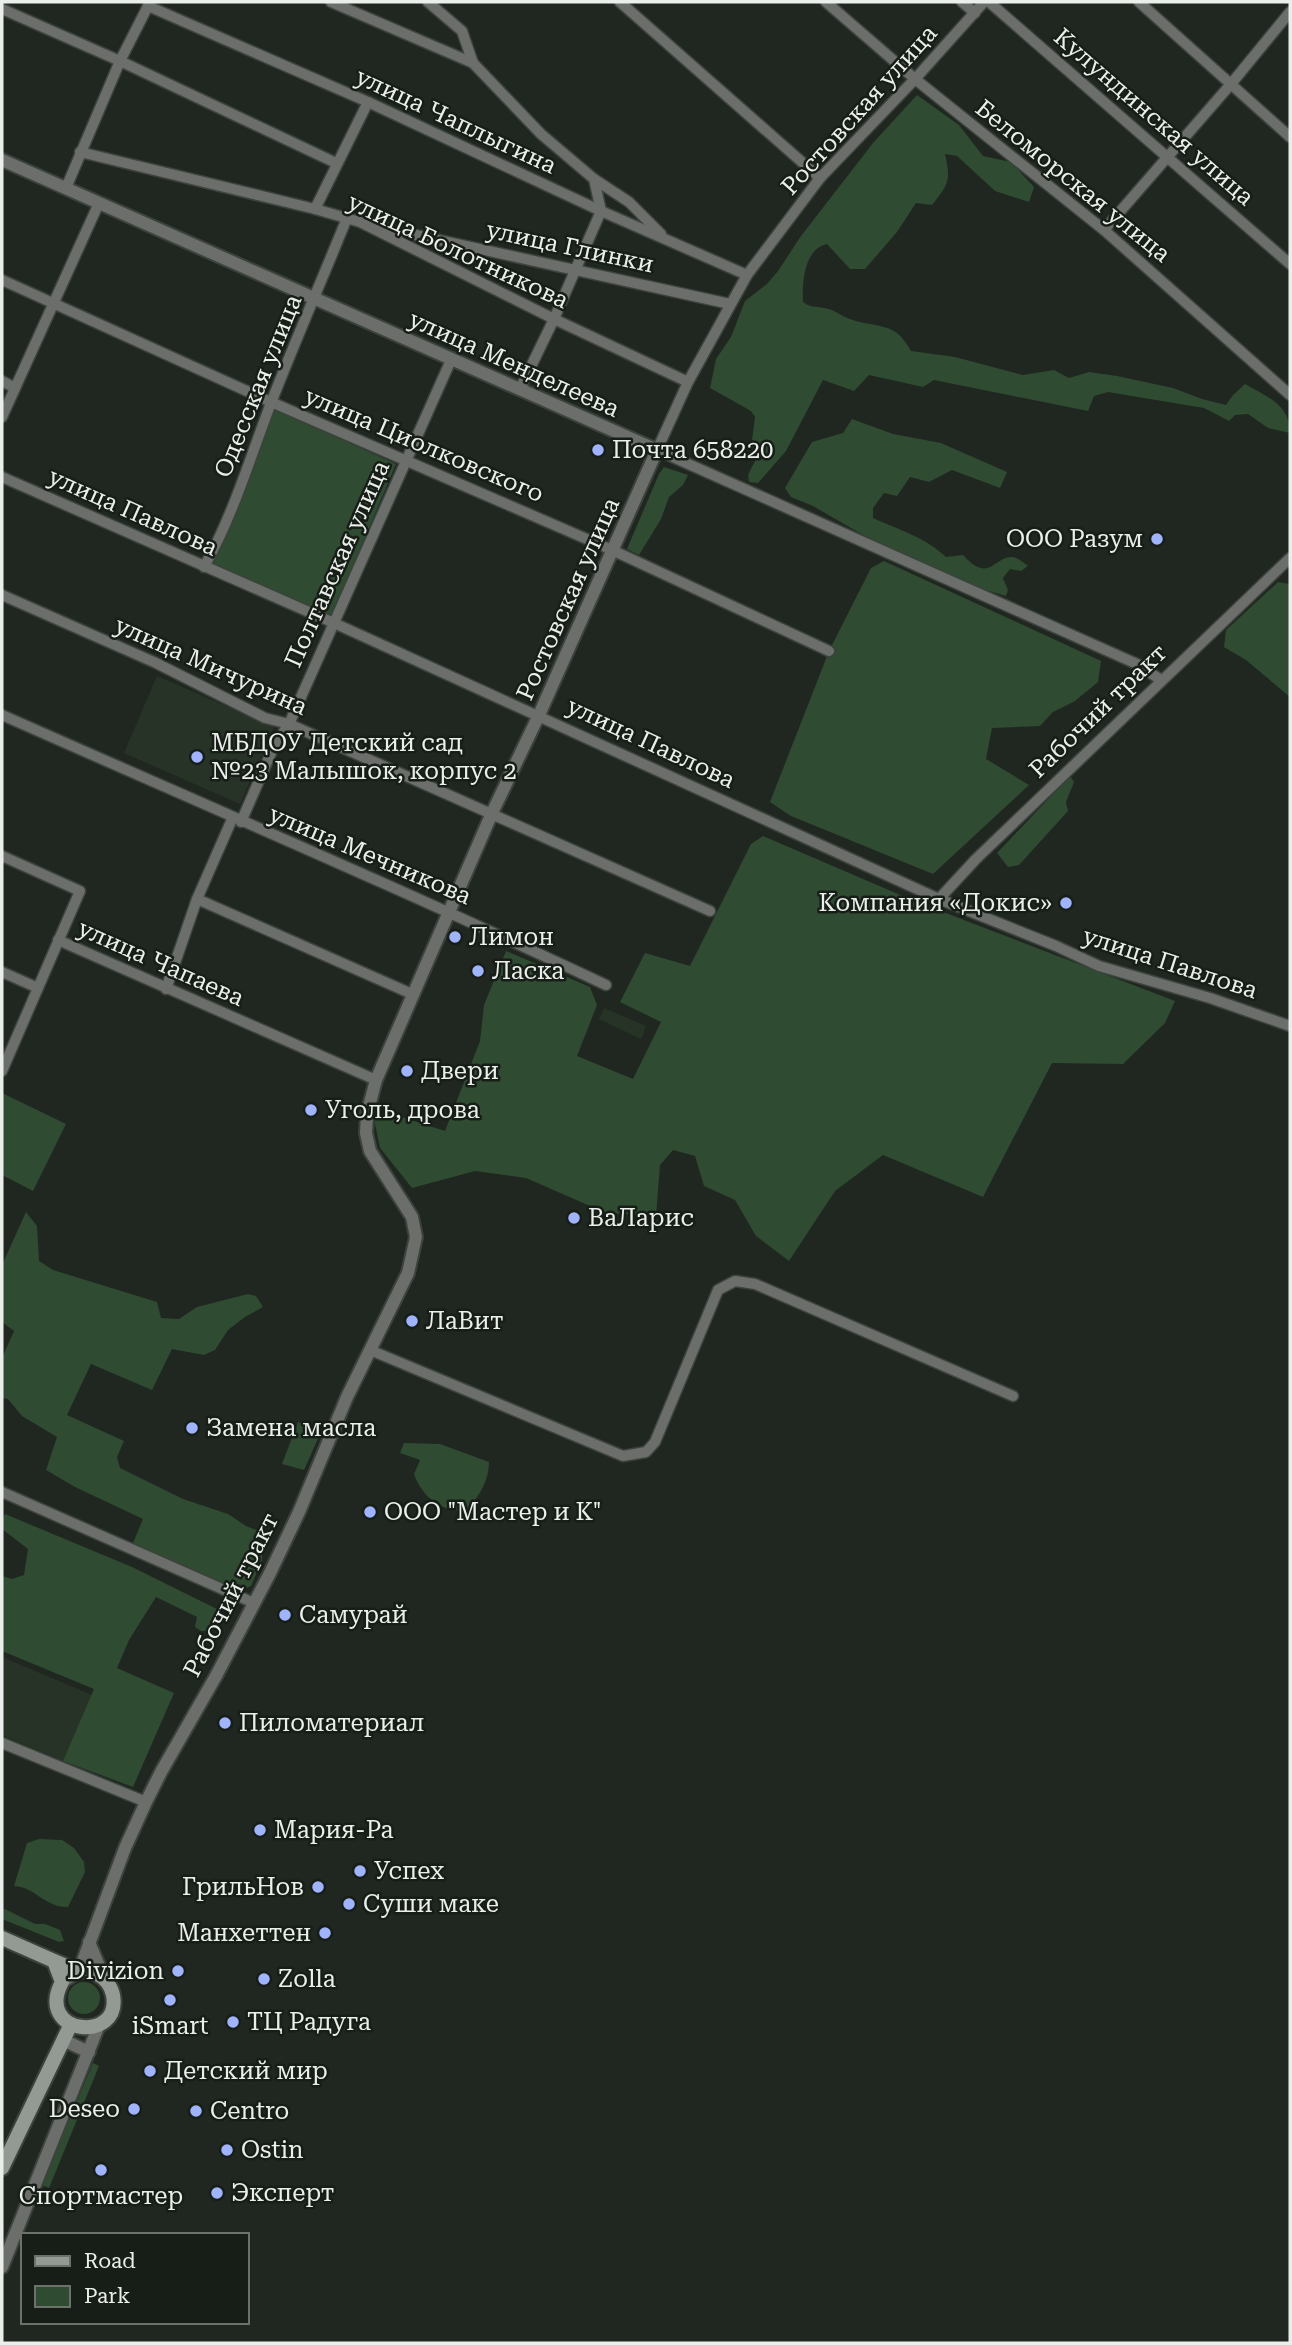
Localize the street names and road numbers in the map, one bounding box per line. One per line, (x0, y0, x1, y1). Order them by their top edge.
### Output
street label: Ростовская улица (775, 19, 943, 201)
street label: Кулундинская улица (1048, 23, 1260, 211)
street label: улица Чаплыгина (351, 62, 561, 180)
street label: Беломорская улица (970, 94, 1176, 268)
street label: улица Болотникова (343, 188, 573, 314)
street label: улица Глинки (484, 216, 656, 278)
street label: Одесская улица (209, 291, 307, 481)
street label: улица Менделеева (404, 305, 624, 423)
street label: улица Циолковского (300, 382, 548, 508)
street label: Полтавская улица (279, 456, 395, 672)
street label: улица Павлова (44, 462, 222, 562)
street label: Ростовская улица (511, 493, 625, 705)
street label: улица Мичурина (110, 611, 312, 721)
street label: Рабочий тракт (1023, 638, 1173, 784)
street label: улица Павлова (563, 692, 739, 794)
street label: улица Мечникова (265, 800, 475, 910)
street label: улица Чапаева (74, 914, 248, 1012)
street label: улица Павлова (1079, 922, 1261, 1004)
street label: Рабочий тракт (178, 1508, 284, 1682)

